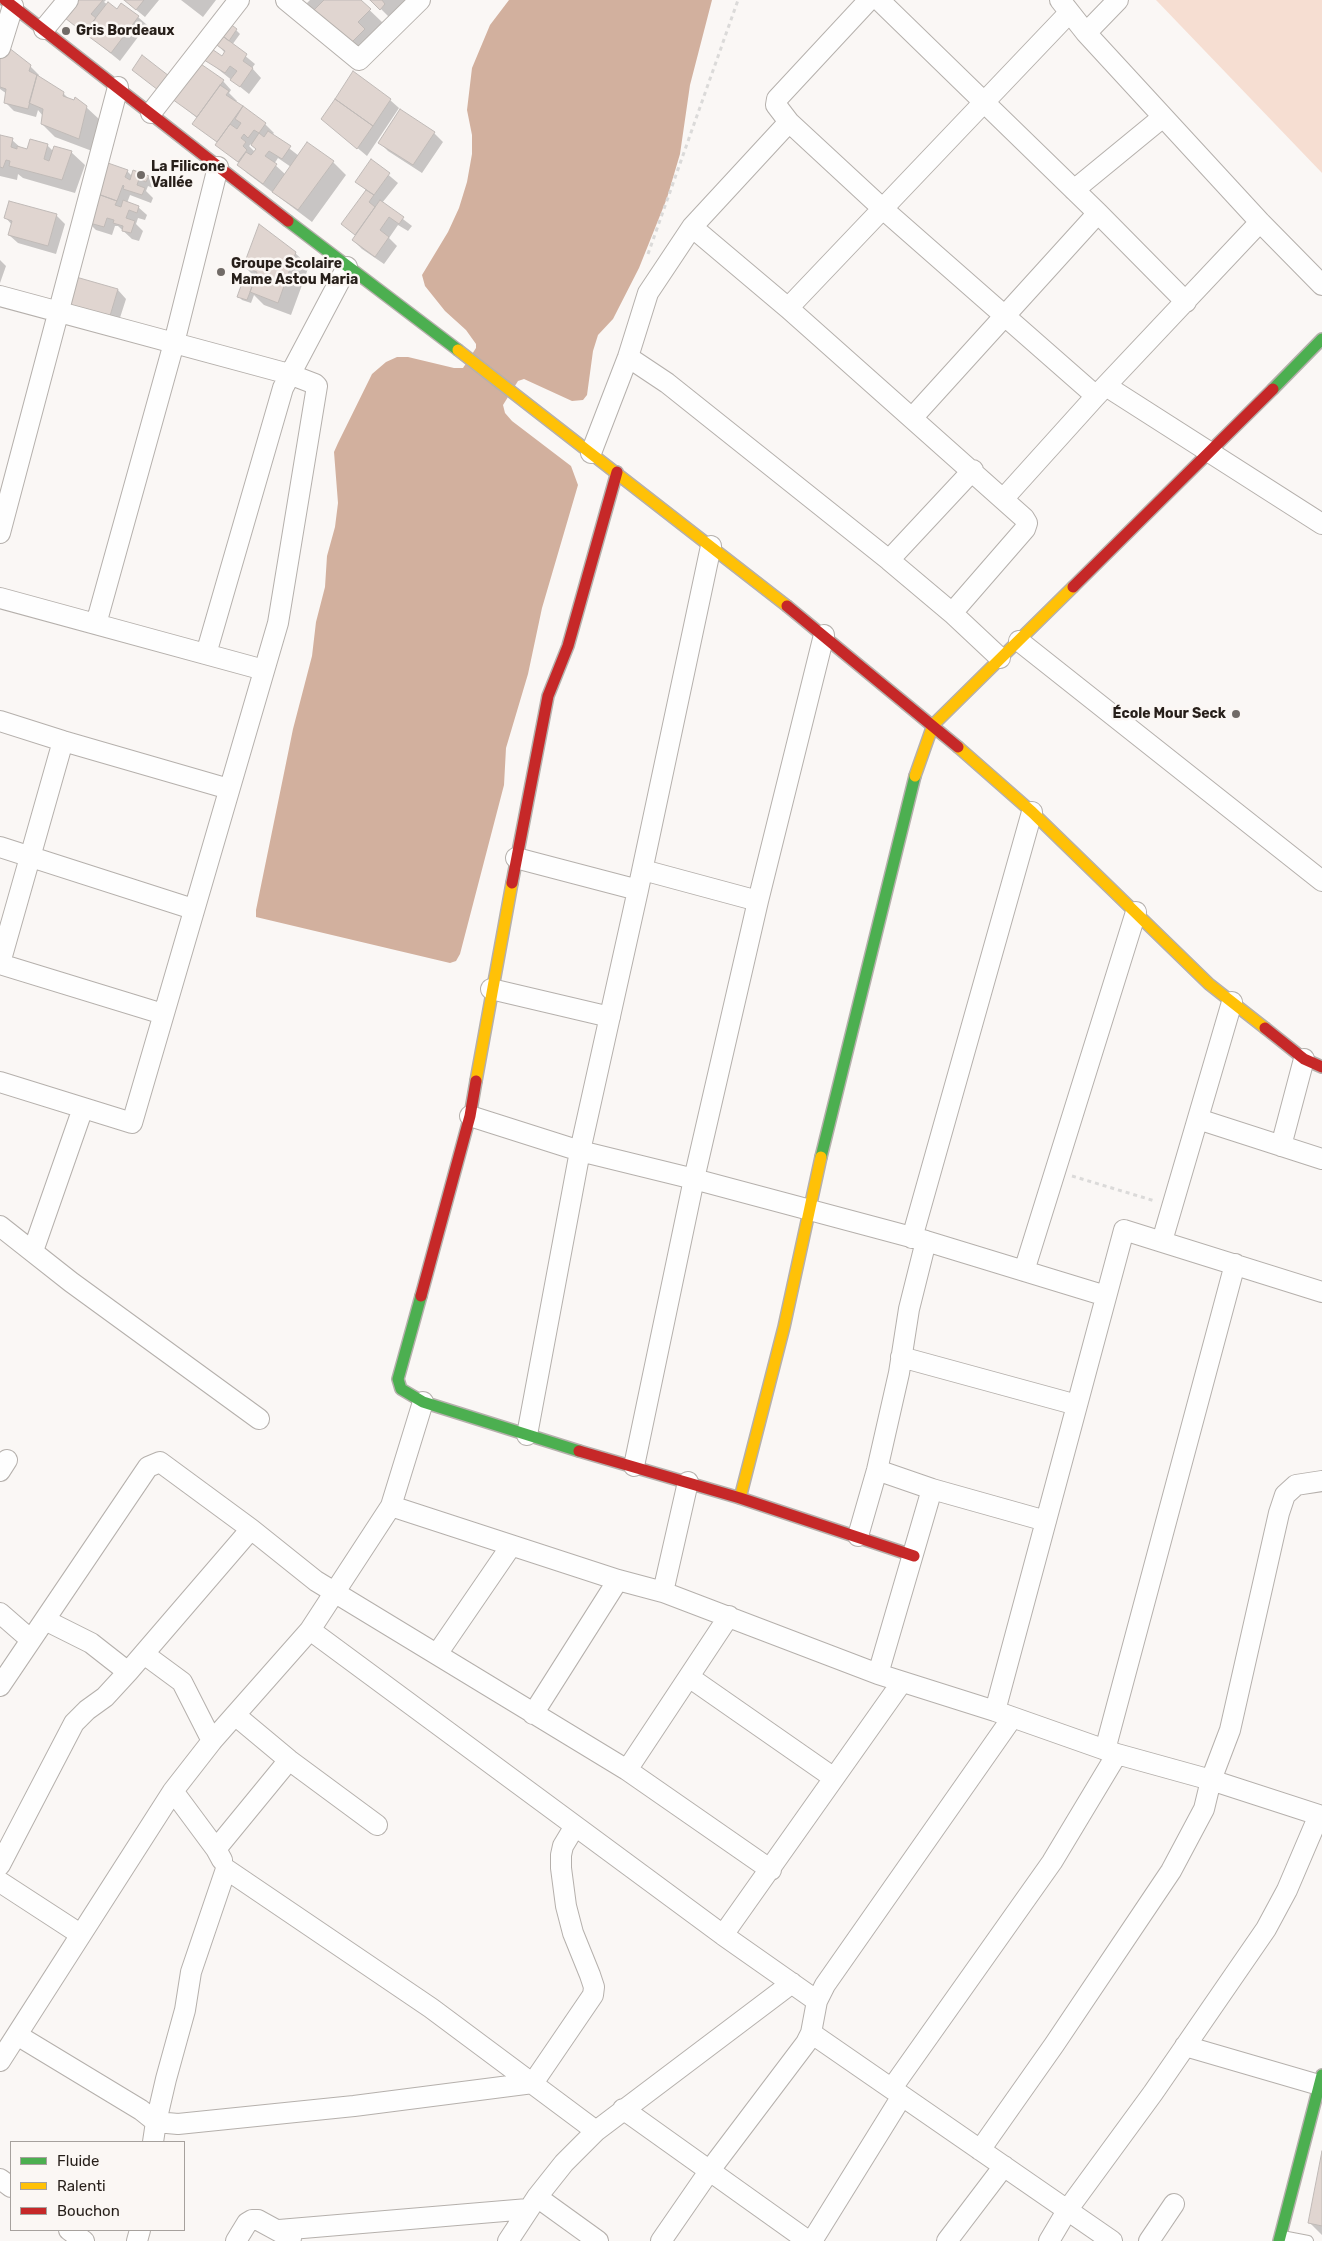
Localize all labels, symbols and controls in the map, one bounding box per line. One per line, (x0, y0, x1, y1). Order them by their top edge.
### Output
place label: Gris Bordeaux (76, 23, 174, 39)
marker: Gris Bordeaux (60, 25, 72, 37)
place label: La Filicone Vallée (151, 159, 225, 192)
marker: La Filicone Vallée (135, 169, 147, 181)
place label: Groupe Scolaire Mame Astou Maria (231, 256, 358, 288)
marker: Groupe Scolaire Mame Astou Maria (215, 266, 227, 278)
place label: École Mour Seck (1112, 706, 1226, 722)
marker: École Mour Seck (1230, 708, 1242, 720)
legend (10, 2141, 185, 2231)
text: Fluide (57, 2152, 99, 2170)
text: Ralenti (57, 2177, 106, 2195)
text: Bouchon (57, 2202, 120, 2220)

